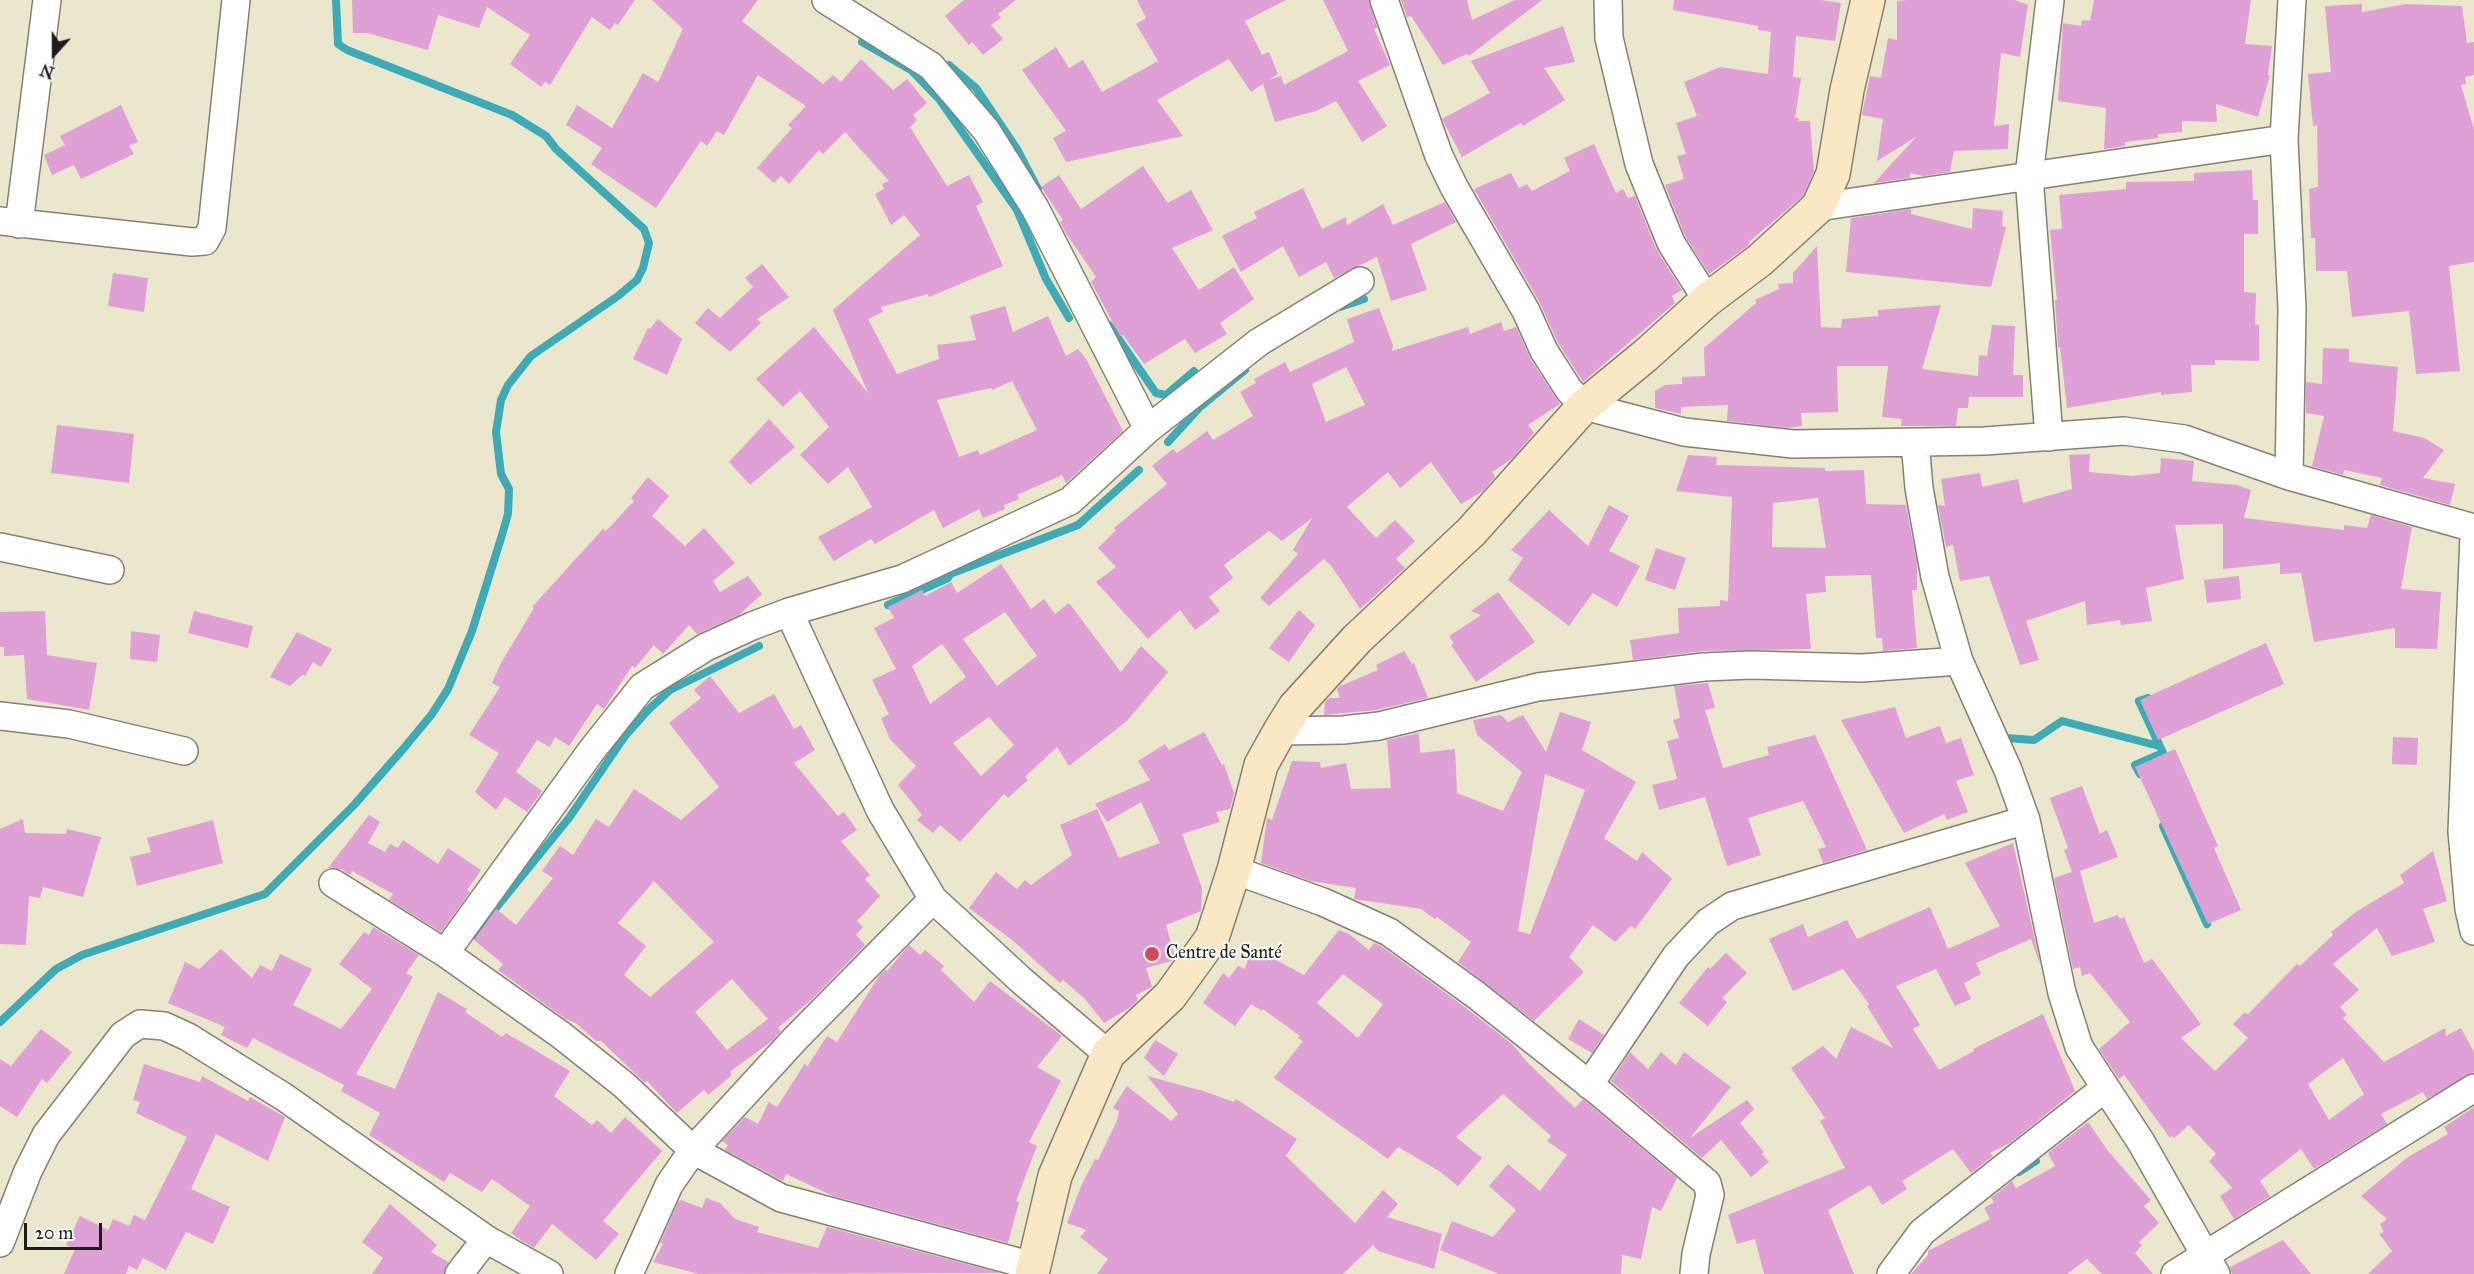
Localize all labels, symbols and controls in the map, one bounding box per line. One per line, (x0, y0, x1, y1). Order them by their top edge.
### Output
north arrow (24, 24, 84, 84)
text: N (38, 60, 57, 83)
place label: Centre de Santé (1166, 943, 1282, 965)
marker: Centre de Santé (1143, 945, 1161, 963)
scale bar (27, 1211, 105, 1249)
text: 20 m (35, 1222, 73, 1244)

